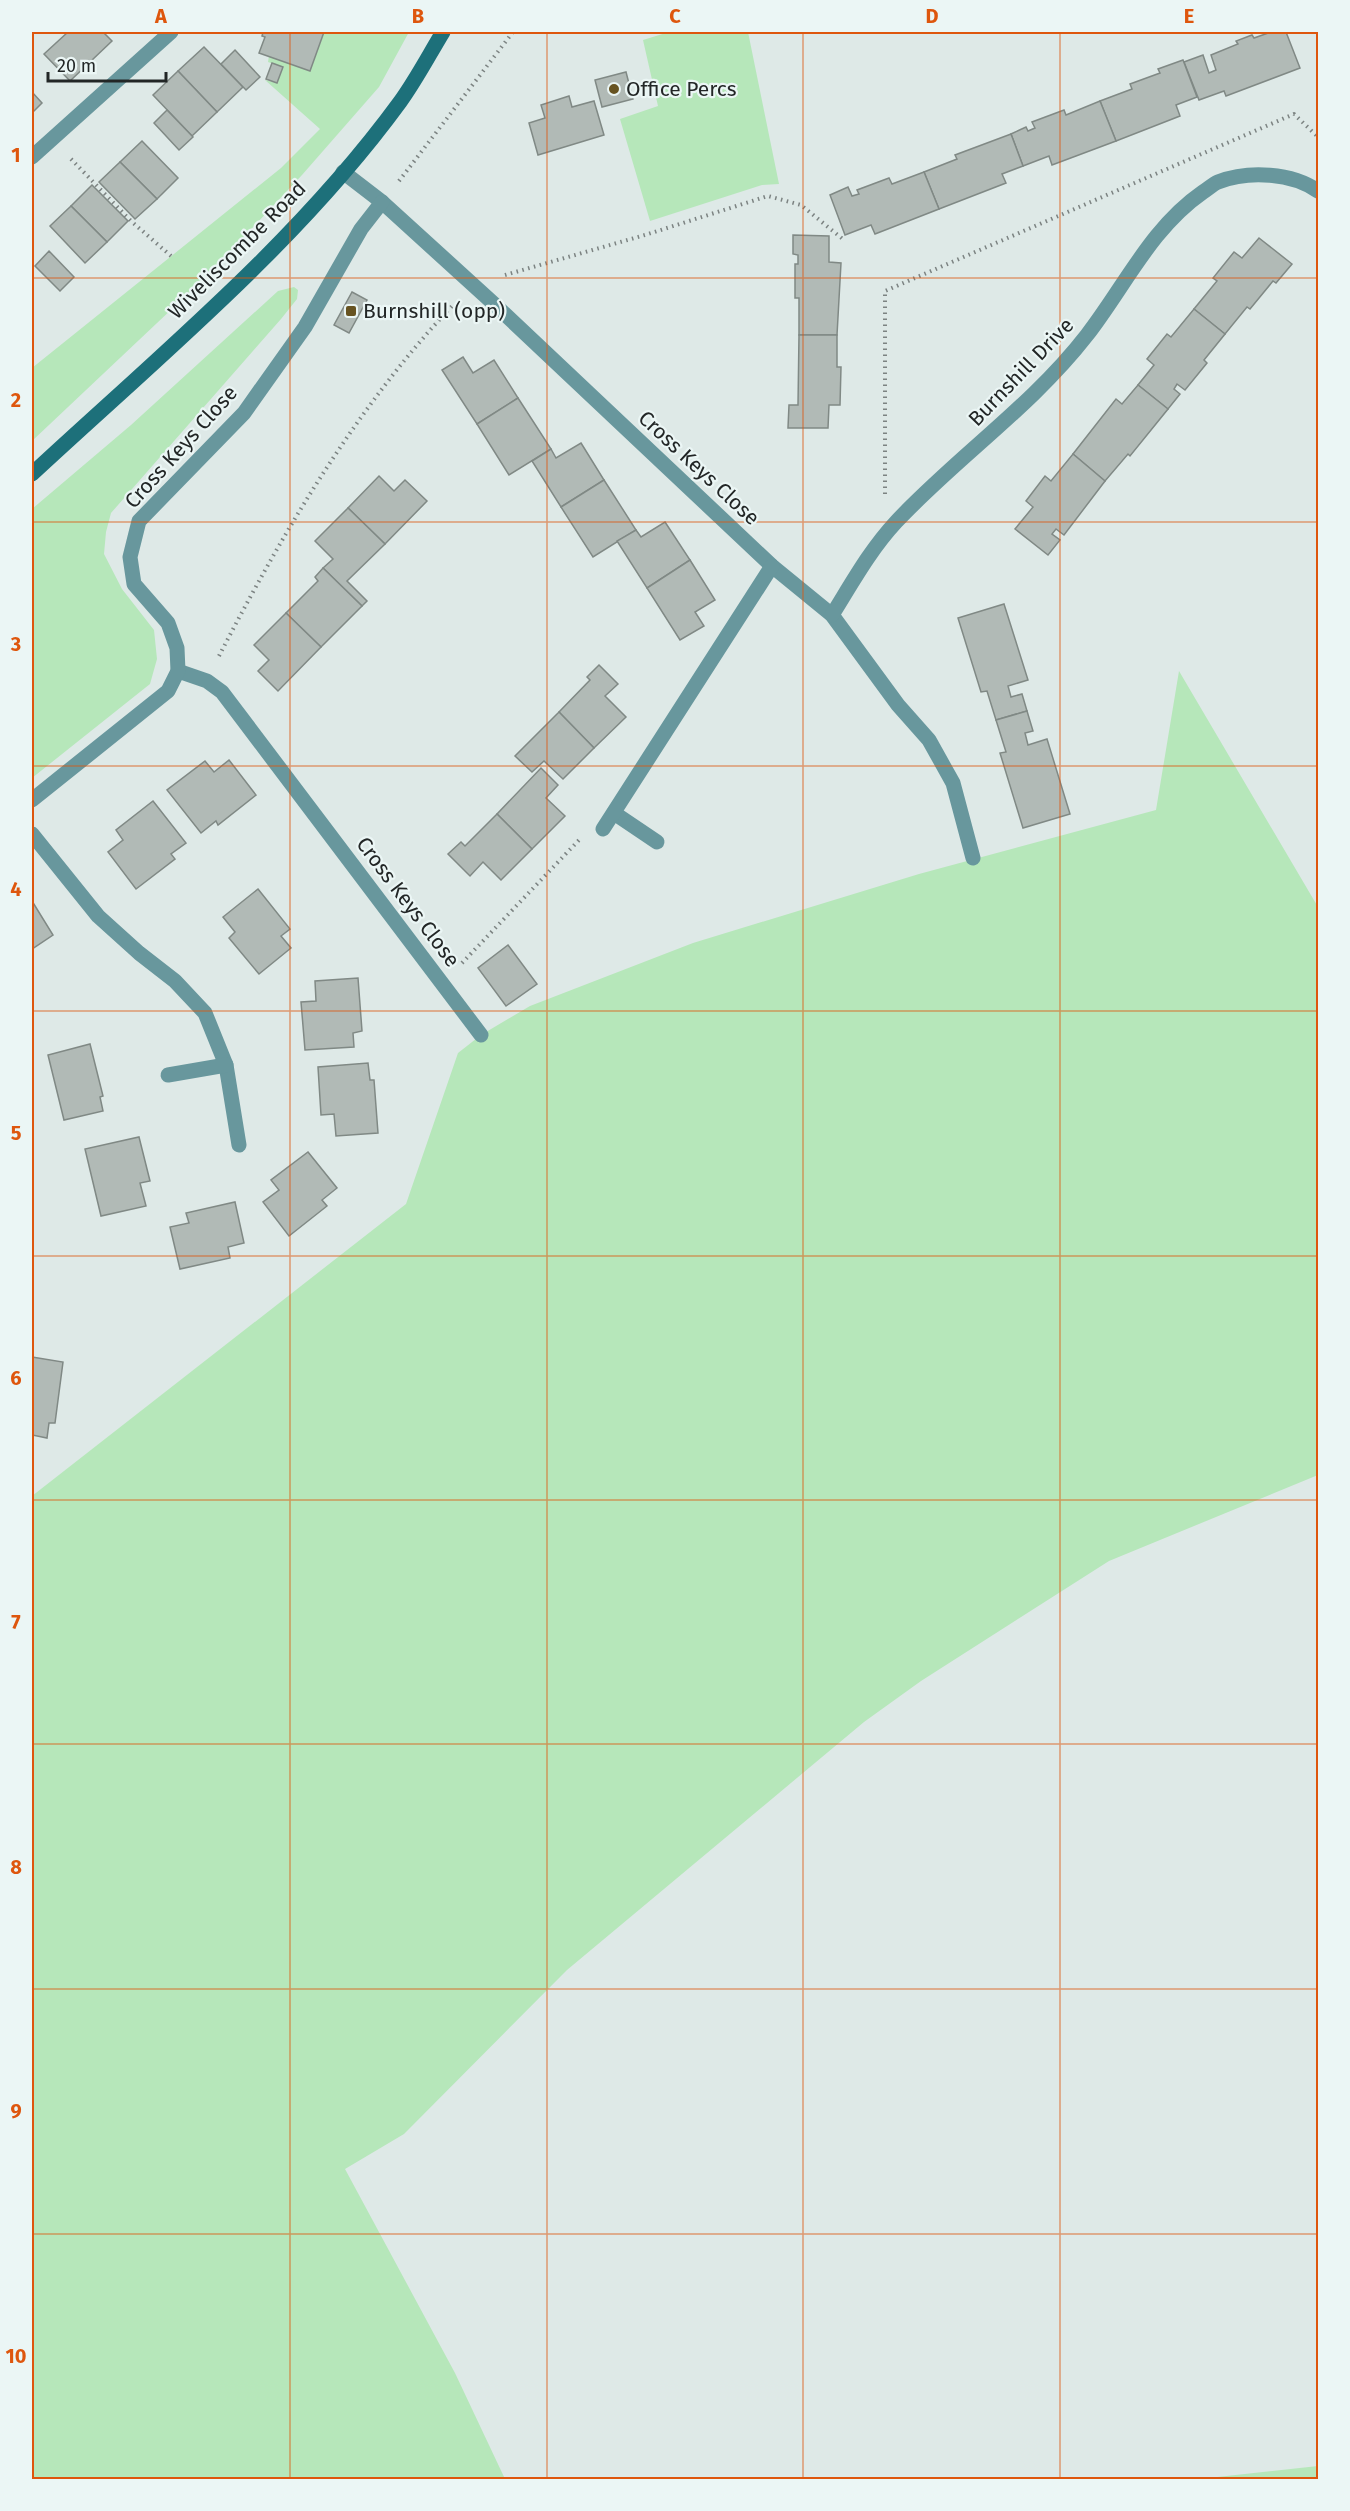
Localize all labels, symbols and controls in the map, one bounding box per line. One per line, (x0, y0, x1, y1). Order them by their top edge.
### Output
text: A (154, 4, 168, 28)
text: B (412, 4, 424, 28)
text: C (669, 4, 681, 28)
text: D (925, 4, 939, 28)
text: E (1184, 4, 1194, 28)
scale bar (48, 45, 166, 83)
text: 20 m (57, 55, 96, 77)
place label: Office Percs (626, 76, 737, 102)
marker: Office Percs (607, 82, 621, 96)
text: 1 (11, 143, 21, 167)
street label: Wiveliscombe Road (163, 176, 311, 324)
place label: Burnshill (opp) (363, 298, 505, 324)
marker: Burnshill (opp) (344, 304, 358, 318)
street label: Burnshill Drive (963, 312, 1079, 432)
street label: Cross Keys Close (119, 380, 243, 514)
text: 2 (11, 388, 21, 412)
street label: Cross Keys Close (633, 405, 765, 531)
text: 3 (10, 632, 21, 656)
street label: Cross Keys Close (351, 832, 465, 972)
text: 4 (10, 877, 22, 901)
text: 5 (11, 1121, 22, 1145)
text: 6 (10, 1366, 22, 1390)
text: 7 (11, 1610, 21, 1634)
text: 8 (10, 1855, 22, 1879)
text: 9 (10, 2099, 22, 2123)
text: 10 (6, 2344, 26, 2368)

